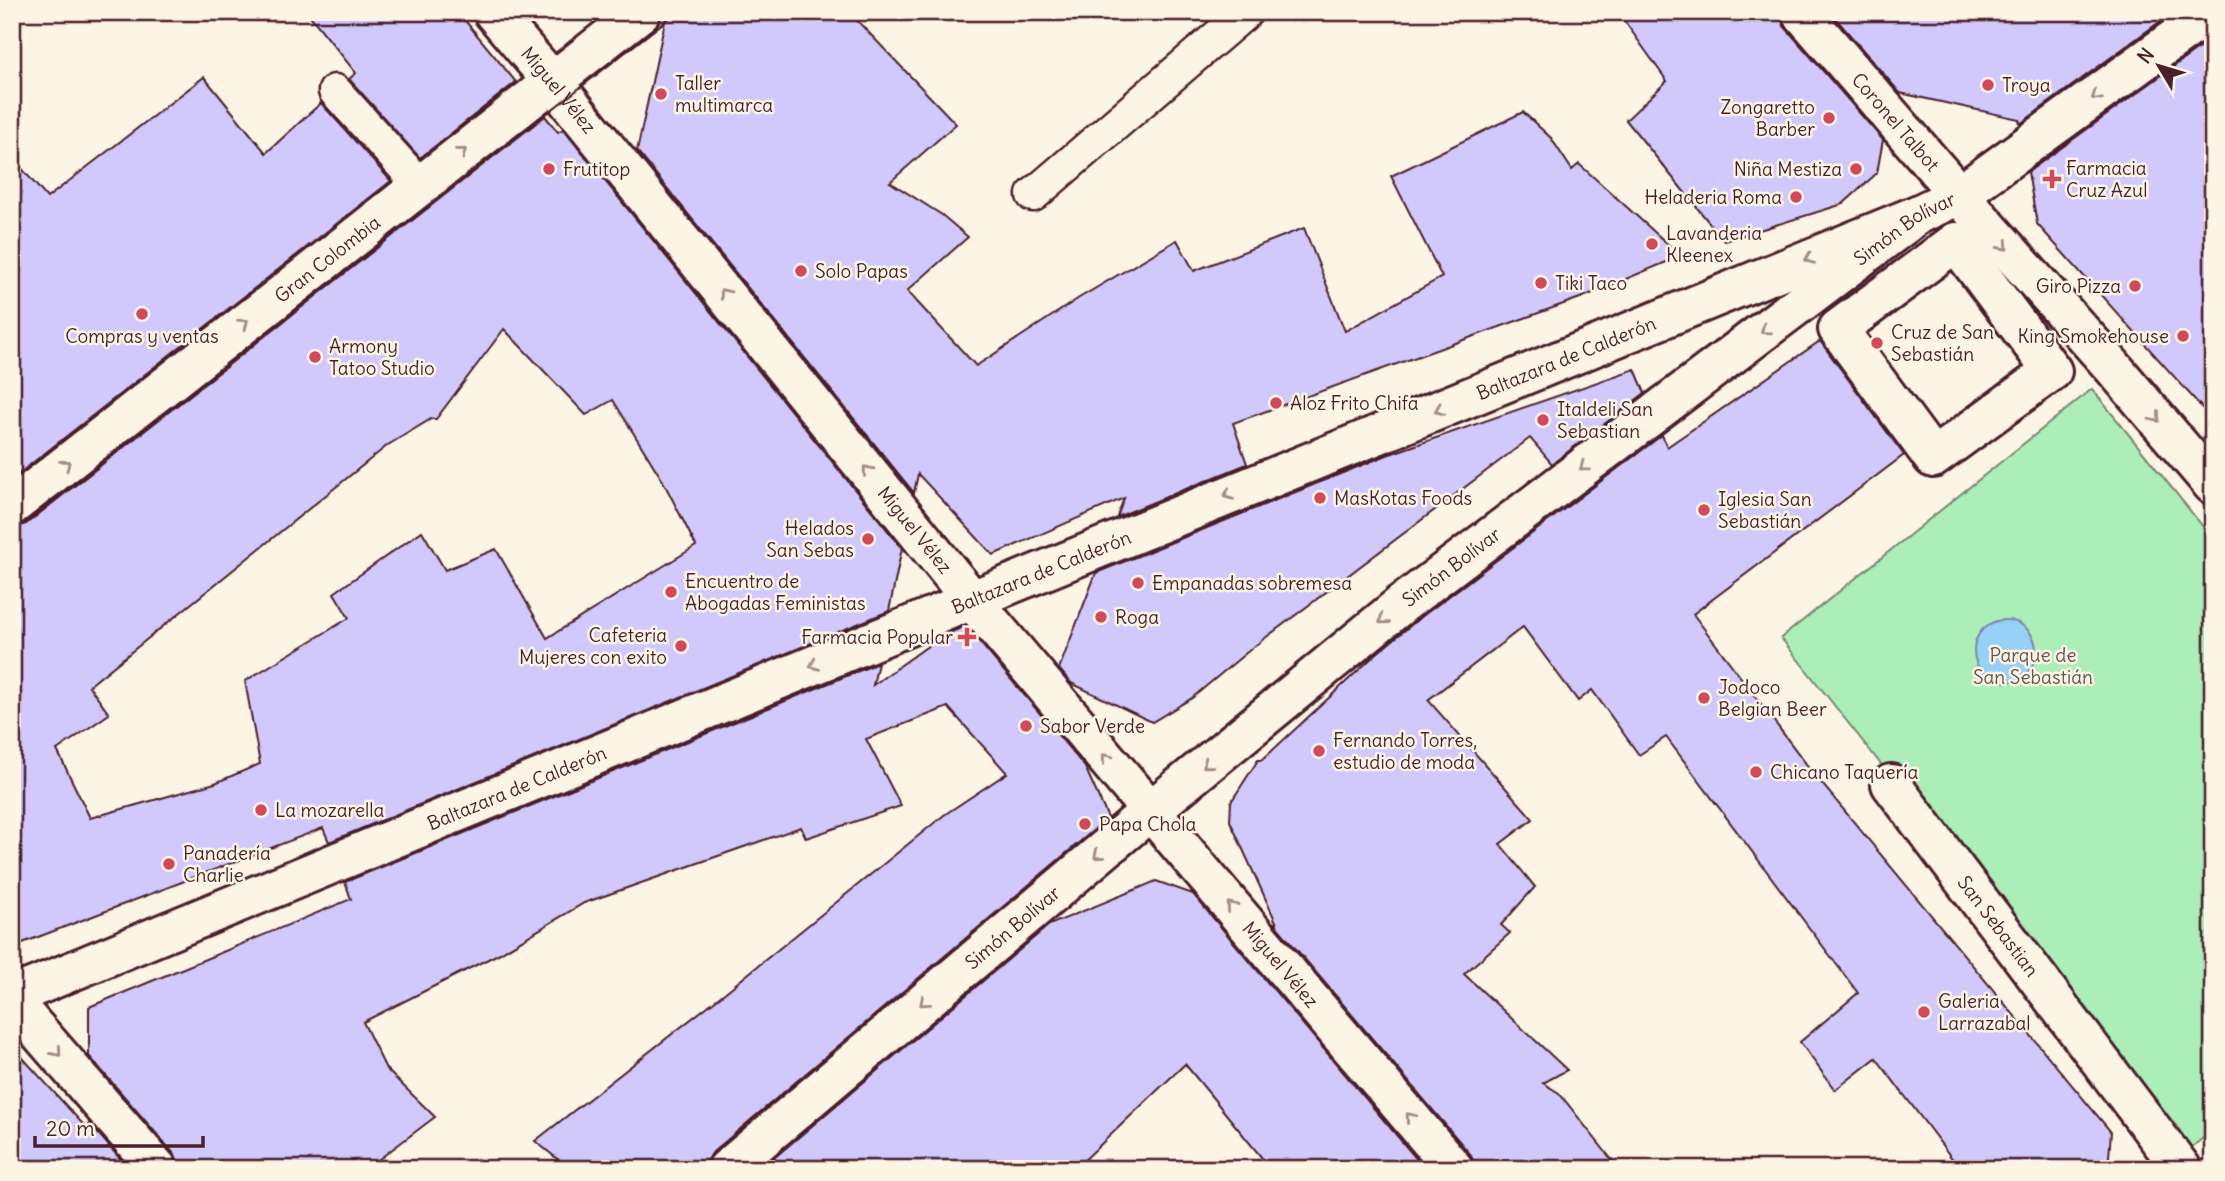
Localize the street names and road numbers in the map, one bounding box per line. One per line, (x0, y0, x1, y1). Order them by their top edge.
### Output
street label: Miguel Vélez (516, 42, 601, 138)
street label: Coronel Talbot (1847, 68, 1945, 176)
street label: Simón Bolívar (1849, 186, 1959, 271)
street label: Gran Colombia (269, 210, 385, 308)
street label: Baltazara de Calderón (1473, 311, 1659, 405)
street label: Miguel Vélez (873, 481, 958, 578)
street label: Simón Bolívar (1397, 522, 1505, 612)
street label: Baltazara de Calderón (948, 525, 1134, 619)
street label: Baltazara de Calderón (424, 740, 610, 835)
street label: San Sebastian (1952, 871, 2044, 981)
street label: Simón Bolívar (960, 880, 1065, 974)
street label: Miguel Vélez (1237, 916, 1324, 1012)

